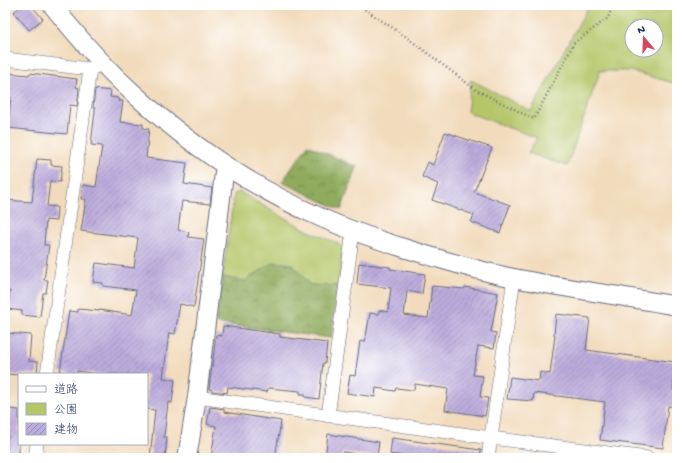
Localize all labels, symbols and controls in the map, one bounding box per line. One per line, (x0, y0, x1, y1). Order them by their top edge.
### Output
north arrow (624, 18, 664, 58)
text: N (636, 24, 647, 37)
legend (18, 373, 148, 445)
text: 道路 (54, 383, 78, 398)
text: 公園 (54, 403, 78, 418)
text: 建物 (54, 423, 78, 438)

